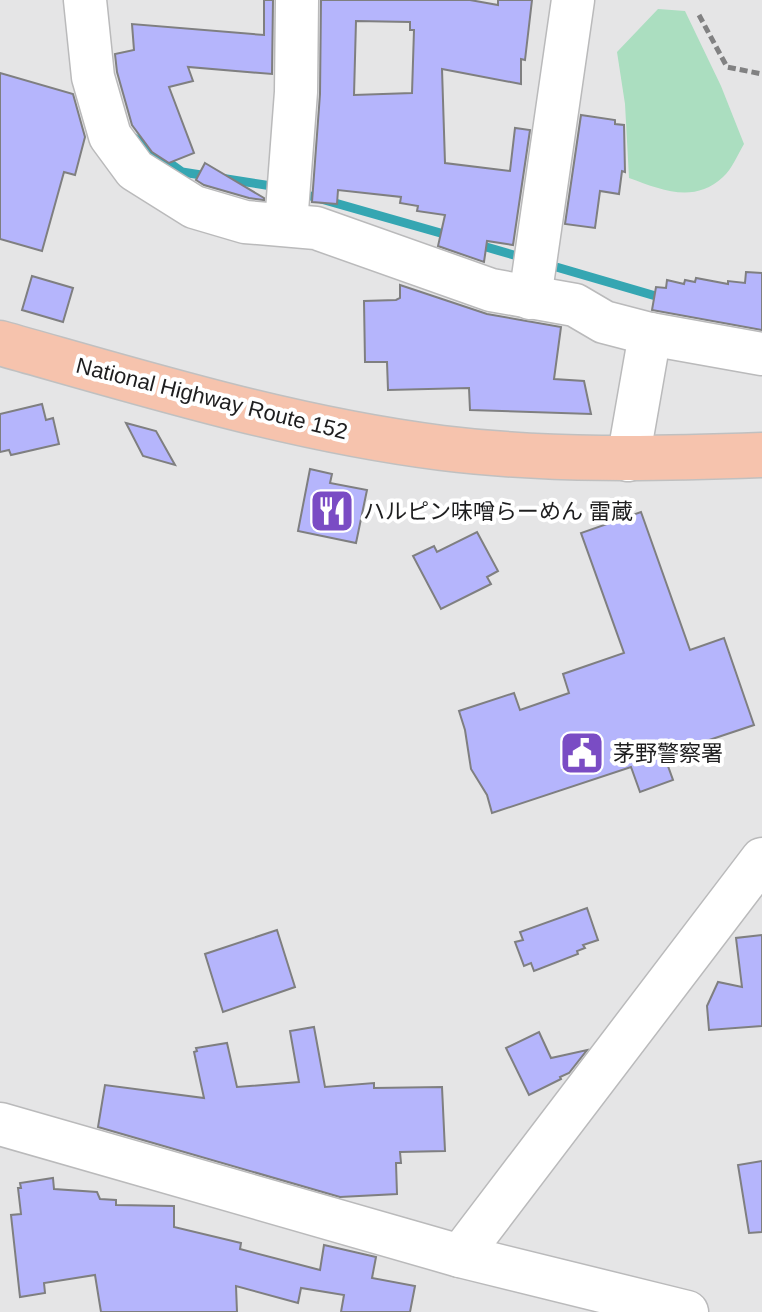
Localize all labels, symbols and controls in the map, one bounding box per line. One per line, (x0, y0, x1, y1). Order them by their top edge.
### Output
street label: National Highway Route 152 (74, 353, 350, 444)
restaurant icon: ハルピン味噌らーめん 雷蔵 (308, 487, 356, 535)
place label: ハルピン味噌らーめん 雷蔵 (363, 499, 633, 524)
public building icon: 茅野警察署 (558, 729, 606, 777)
place label: 茅野警察署 (613, 741, 723, 766)

